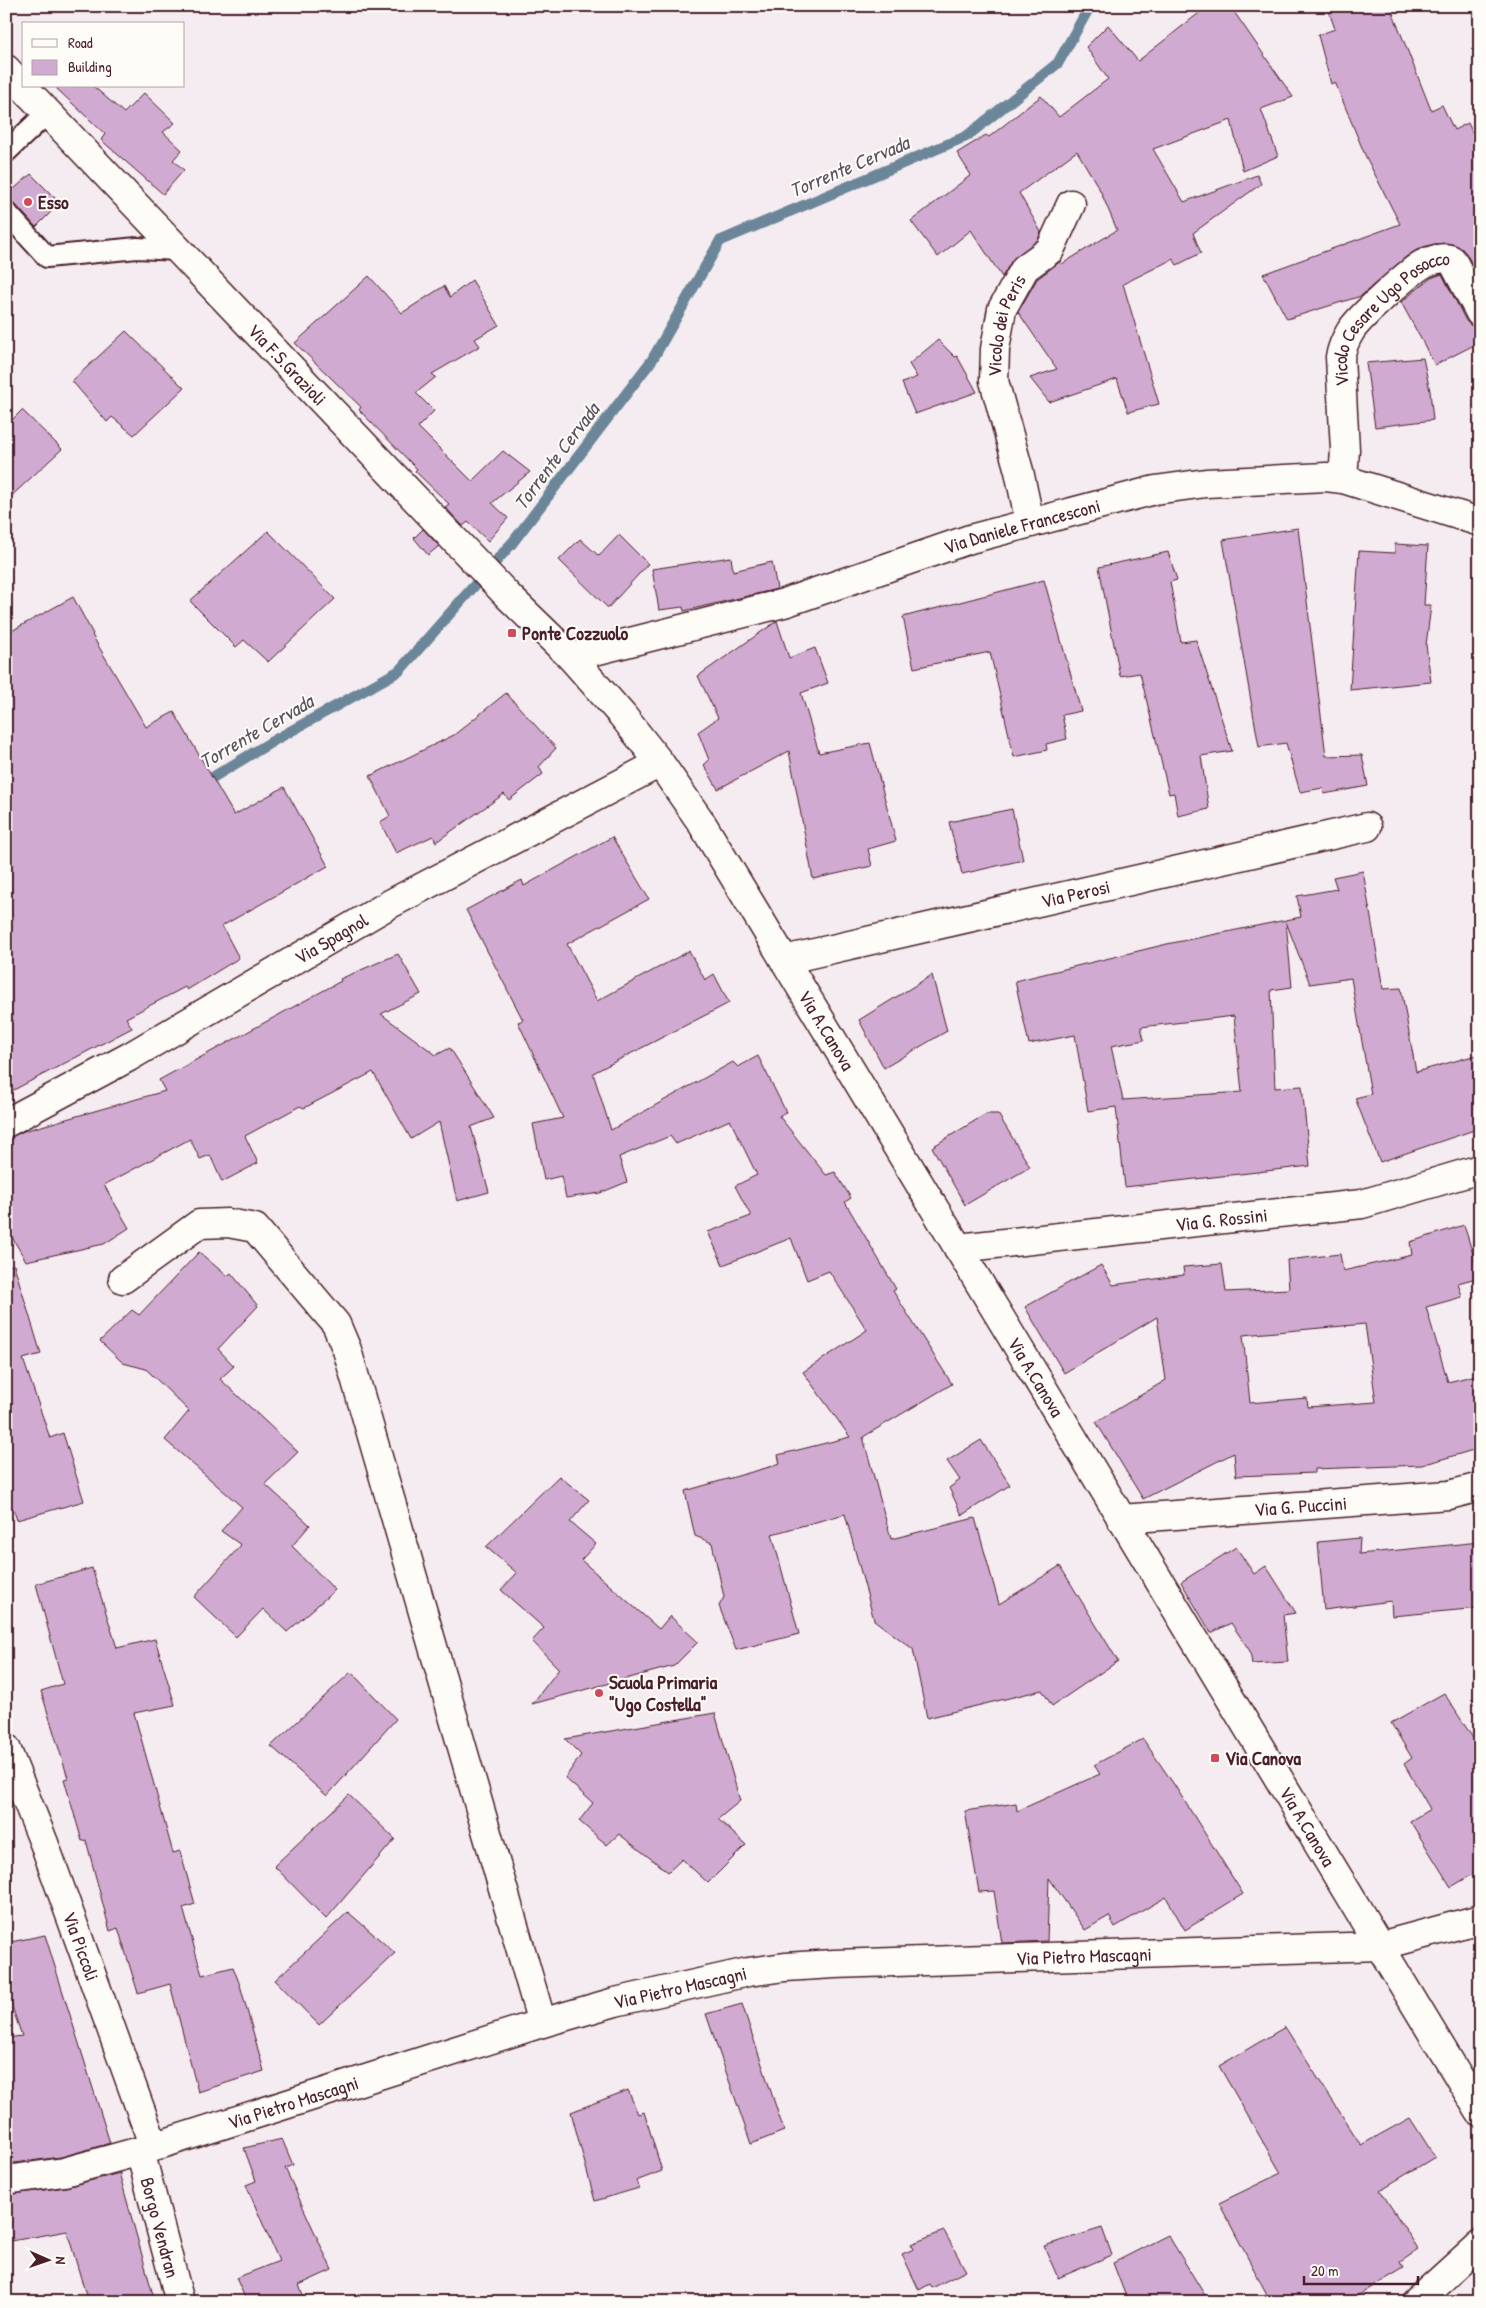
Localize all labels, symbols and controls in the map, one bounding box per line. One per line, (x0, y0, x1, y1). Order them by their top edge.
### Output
legend (22, 22, 185, 88)
text: Road (68, 32, 93, 53)
text: Building (68, 56, 112, 77)
water label: Torrente Cervada (785, 128, 915, 203)
place label: Esso (38, 189, 69, 215)
marker: Esso (22, 196, 34, 208)
street label: Vicolo Cesare Ugo Posocco (1327, 245, 1451, 387)
street label: Vicolo dei Peris (981, 270, 1032, 377)
street label: Via F.S.Grazioli (242, 318, 333, 411)
water label: Torrente Cervada (507, 395, 606, 515)
street label: Via Daniele Francesconi (940, 492, 1103, 560)
place label: Ponte Cozzuolo (522, 620, 628, 646)
marker: Ponte Cozzuolo (506, 627, 518, 639)
water label: Torrente Cervada (194, 686, 320, 775)
street label: Via Perosi (1038, 873, 1113, 914)
street label: Via Spagnol (290, 906, 374, 970)
street label: Via A.Canova (792, 985, 861, 1076)
street label: Via G. Rossini (1174, 1201, 1269, 1237)
street label: Via A.Canova (1002, 1332, 1071, 1422)
street label: Via G. Puccini (1253, 1490, 1348, 1522)
place label: Scuola Primaria "Ugo Costella" (609, 1669, 718, 1718)
marker: Scuola Primaria "Ugo Costella" (593, 1687, 605, 1699)
place label: Via Canova (1225, 1745, 1301, 1771)
marker: Via Canova (1209, 1752, 1221, 1764)
street label: Via A.Canova (1273, 1781, 1342, 1872)
street label: Via Piccoli (57, 1908, 106, 1984)
street label: Via Pietro Mascagni (1015, 1941, 1152, 1971)
street label: Via Pietro Mascagni (611, 1960, 749, 2015)
street label: Via Pietro Mascagni (224, 2069, 362, 2135)
street label: Borgo Vendran (135, 2174, 186, 2280)
north arrow (22, 2236, 72, 2286)
scale bar (1304, 2253, 1417, 2285)
text: N (52, 2256, 71, 2265)
text: 20 m (1311, 2260, 1338, 2281)

